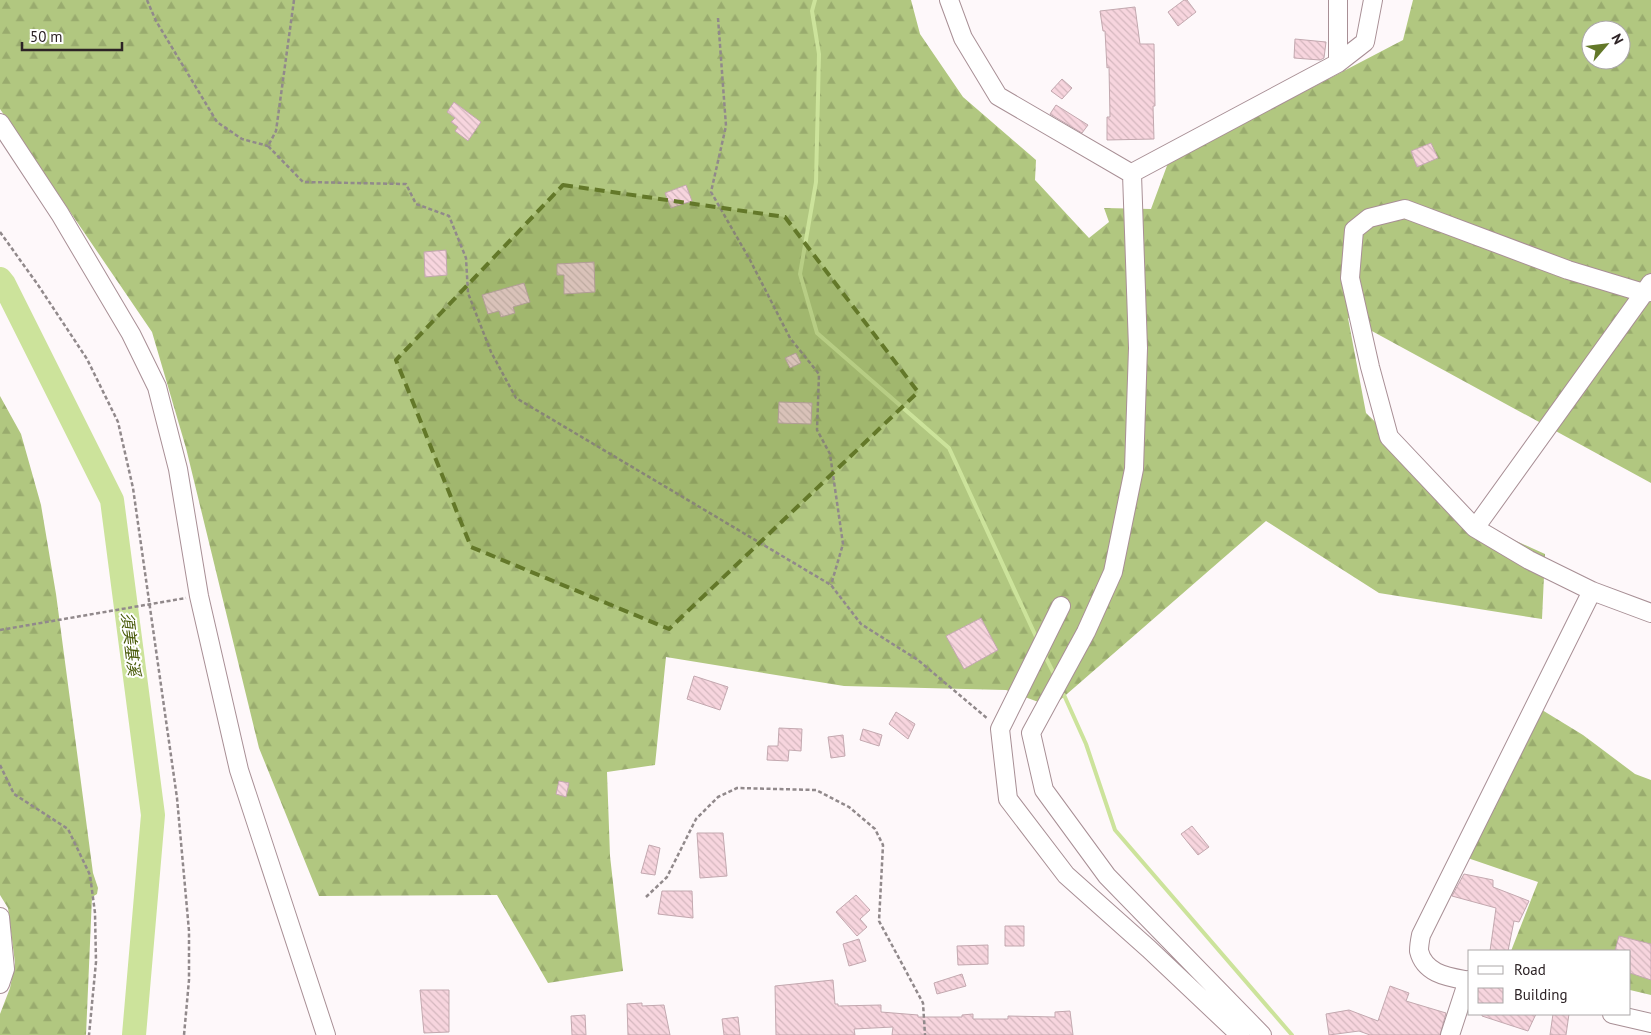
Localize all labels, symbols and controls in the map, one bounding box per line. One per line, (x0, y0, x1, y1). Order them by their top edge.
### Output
scale bar (22, 20, 122, 52)
north arrow (1581, 20, 1631, 70)
text: 50 m (30, 27, 63, 46)
text: N (1607, 31, 1628, 47)
water label: 須美基溪 (117, 611, 145, 679)
legend (1468, 950, 1631, 1015)
text: Road (1514, 960, 1546, 979)
text: Building (1514, 985, 1568, 1004)

